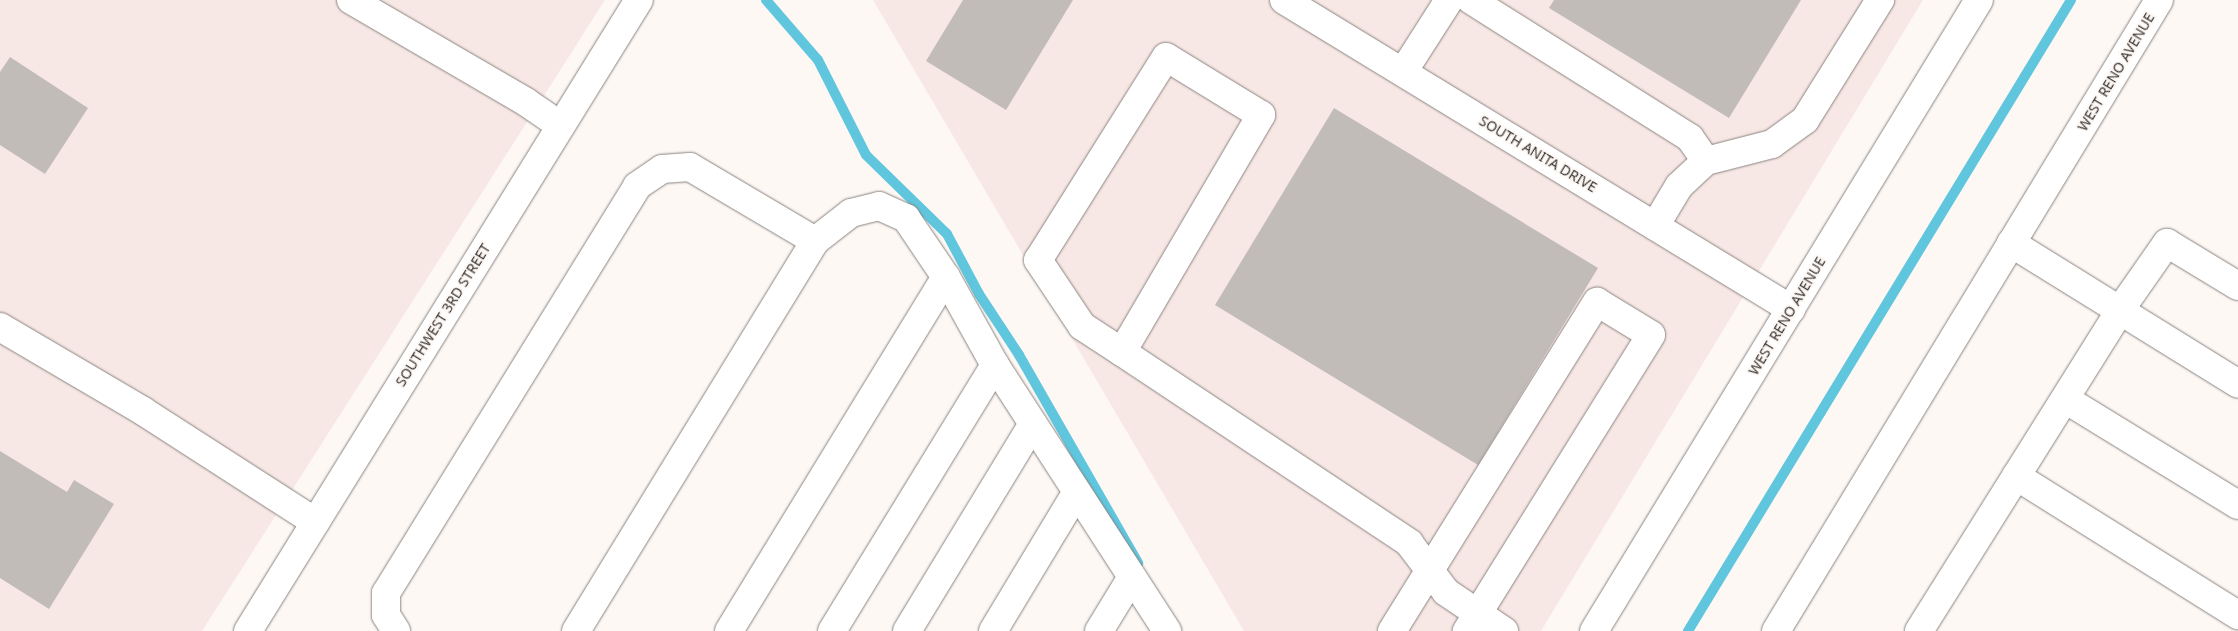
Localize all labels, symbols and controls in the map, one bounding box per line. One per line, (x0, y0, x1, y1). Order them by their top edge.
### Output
street label: WEST RENO AVENUE (2074, 10, 2158, 134)
street label: SOUTH ANITA DRIVE (1476, 112, 1600, 196)
street label: SOUTHWEST 3RD STREET (392, 241, 494, 389)
street label: WEST RENO AVENUE (1745, 254, 1829, 378)

